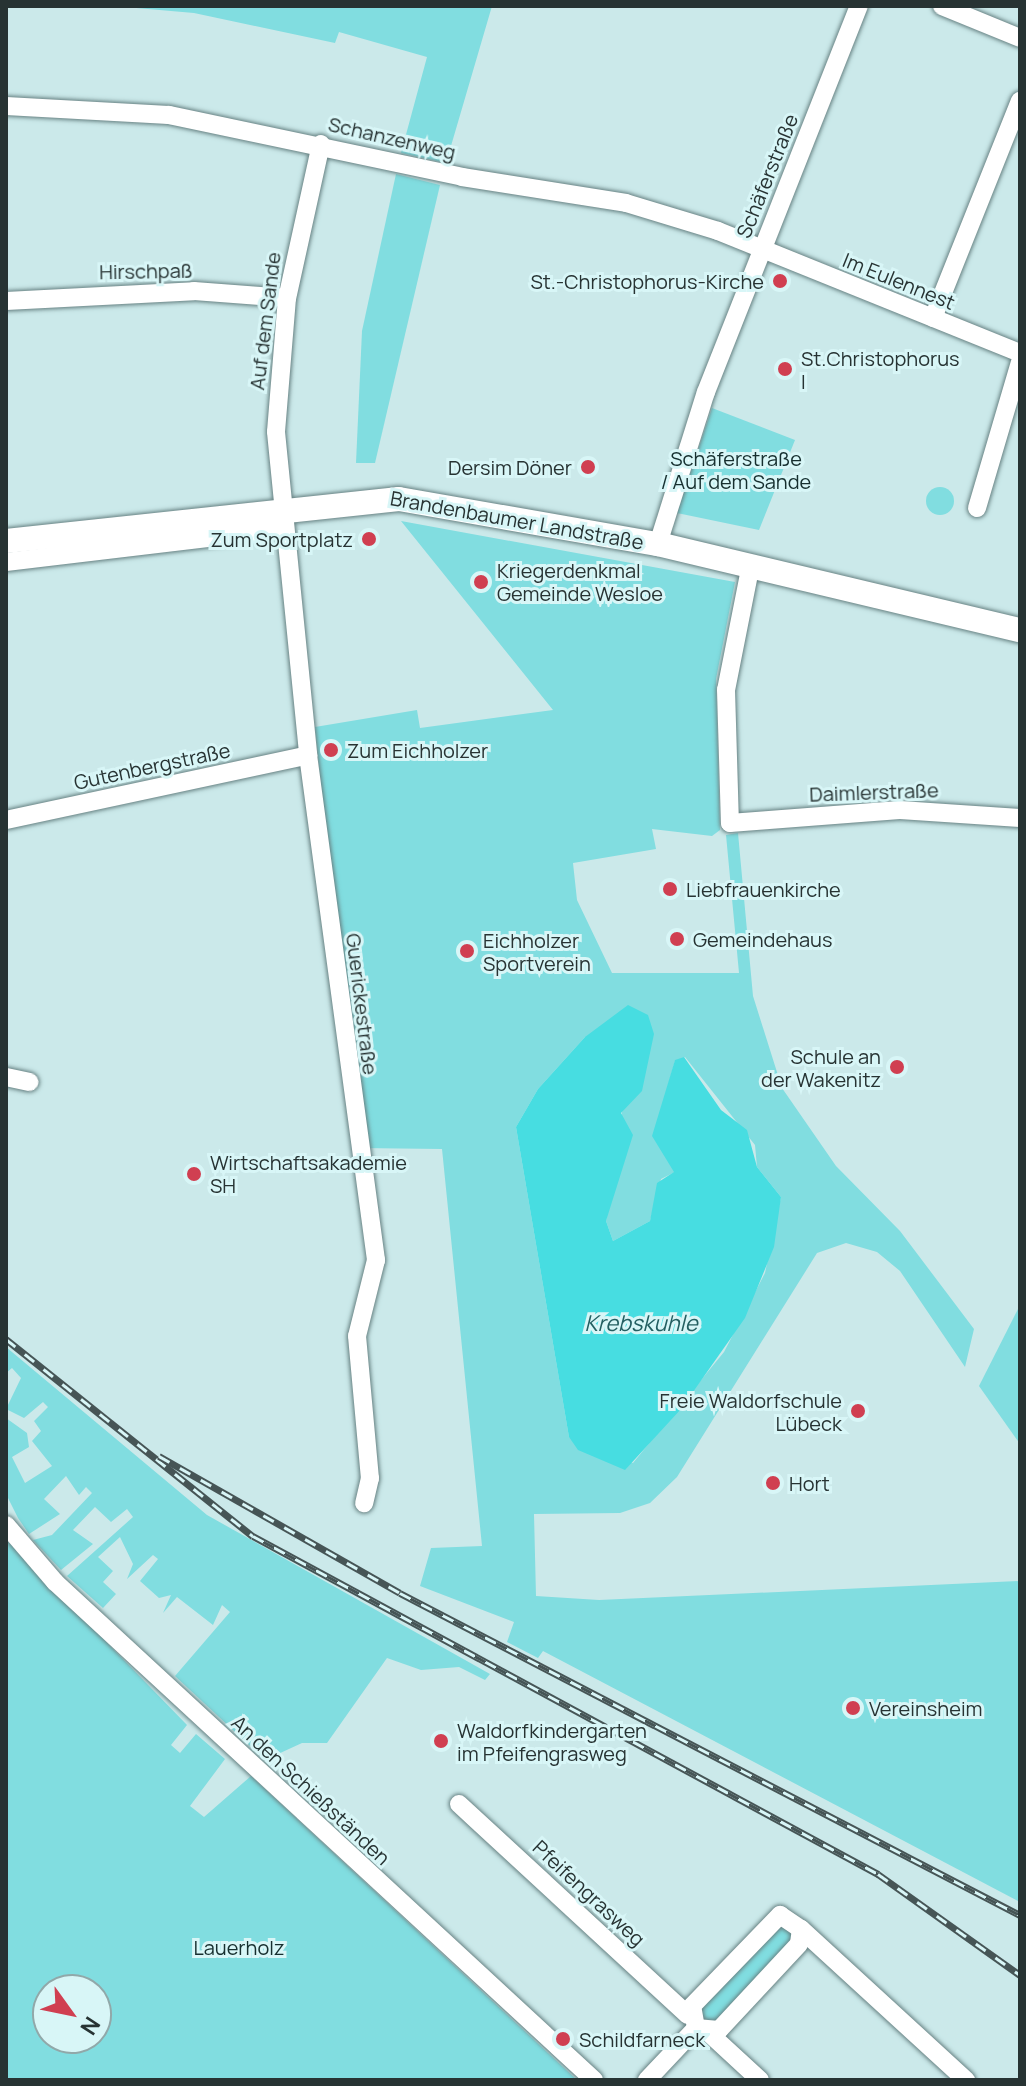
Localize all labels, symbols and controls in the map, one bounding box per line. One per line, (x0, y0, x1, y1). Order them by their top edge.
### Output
street label: Schäferstraße (731, 110, 803, 242)
street label: Schanzenweg (326, 112, 458, 164)
street label: Im Eulennest (839, 248, 959, 314)
street label: Auf dem Sande (245, 251, 285, 391)
street label: Hirschpaß (99, 258, 193, 284)
place label: St.-Christophorus-Kirche (530, 269, 764, 293)
marker: St.-Christophorus-Kirche (771, 272, 789, 290)
place label: St.Christophorus I (801, 346, 960, 393)
marker: St.Christophorus I (776, 360, 794, 378)
park label: Schäferstraße / Auf dem Sande (661, 446, 811, 493)
place label: Dersim Döner (448, 455, 572, 479)
marker: Dersim Döner (579, 458, 597, 476)
street label: Brandenbaumer Landstraße (388, 486, 646, 554)
place label: Zum Sportplatz (210, 527, 353, 551)
marker: Zum Sportplatz (360, 530, 378, 548)
place label: Kriegerdenkmal Gemeinde Wesloe (497, 558, 663, 605)
marker: Kriegerdenkmal Gemeinde Wesloe (472, 573, 490, 591)
street label: Gutenbergstraße (72, 738, 232, 794)
place label: Zum Eichholzer (347, 738, 488, 762)
marker: Zum Eichholzer (322, 741, 340, 759)
street label: Daimlerstraße (809, 778, 939, 806)
place label: Liebfrauenkirche (686, 877, 841, 901)
marker: Liebfrauenkirche (661, 880, 679, 898)
place label: Gemeindehaus (693, 927, 832, 951)
place label: Eichholzer Sportverein (483, 928, 591, 975)
marker: Gemeindehaus (668, 930, 686, 948)
street label: Guerickestraße (341, 932, 383, 1076)
marker: Eichholzer Sportverein (458, 942, 476, 960)
place label: Schule an der Wakenitz (761, 1044, 881, 1091)
marker: Schule an der Wakenitz (888, 1058, 906, 1076)
place label: Wirtschaftsakademie SH (210, 1150, 407, 1197)
marker: Wirtschaftsakademie SH (185, 1165, 203, 1183)
water label: Krebskuhle (584, 1311, 698, 1337)
place label: Freie Waldorfschule Lübeck (660, 1388, 842, 1435)
marker: Freie Waldorfschule Lübeck (849, 1402, 867, 1420)
place label: Hort (789, 1471, 830, 1495)
marker: Hort (764, 1474, 782, 1492)
place label: Vereinsheim (869, 1696, 983, 1720)
marker: Vereinsheim (844, 1699, 862, 1717)
street label: An den Schießständen (227, 1710, 395, 1870)
place label: Waldorfkindergarten im Pfeifengrasweg (457, 1718, 647, 1765)
marker: Waldorfkindergarten im Pfeifengrasweg (432, 1732, 450, 1750)
street label: Pfeifengrasweg (528, 1835, 650, 1951)
park label: Lauerholz (193, 1935, 285, 1959)
north arrow (32, 1974, 112, 2054)
text: N (74, 2011, 107, 2041)
place label: Schildfarneck (579, 2027, 705, 2051)
marker: Schildfarneck (554, 2030, 572, 2048)

